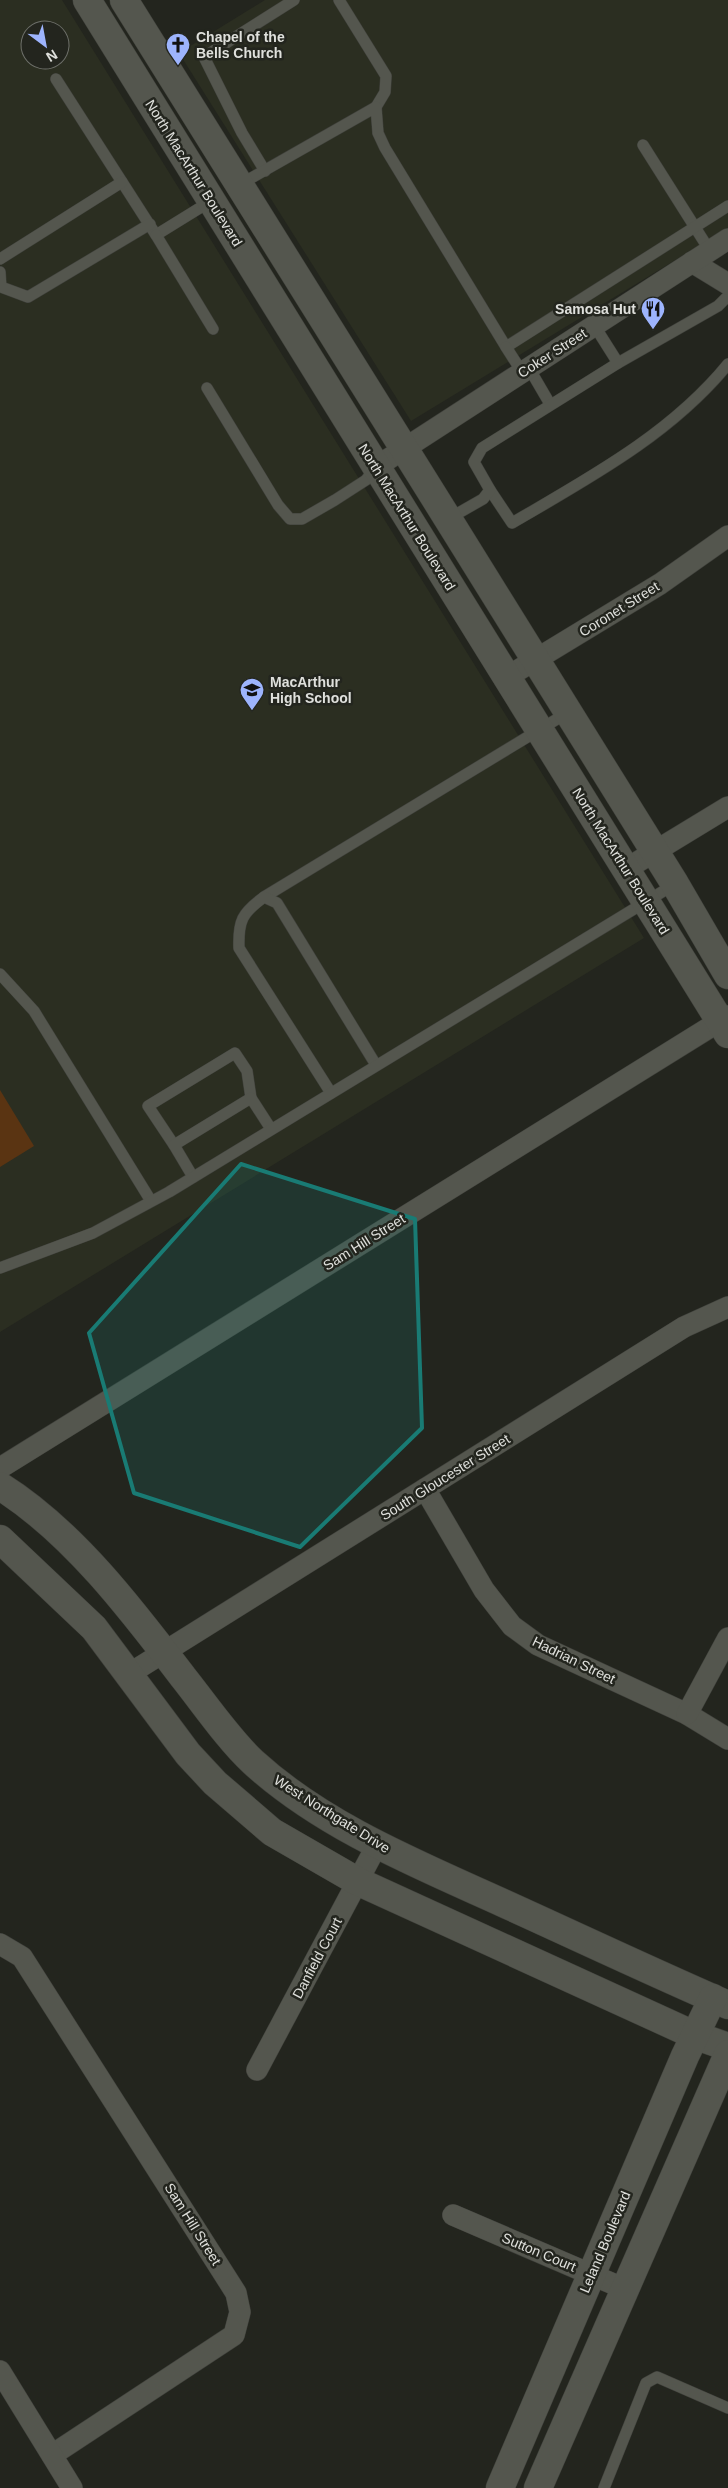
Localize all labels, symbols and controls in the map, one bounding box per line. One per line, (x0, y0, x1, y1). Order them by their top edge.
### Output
north arrow (20, 20, 70, 70)
place label: Chapel of the Bells Church (196, 29, 285, 61)
church icon: Chapel of the Bells Church (165, 32, 191, 66)
text: N (43, 47, 60, 65)
street label: North MacArthur Boulevard (142, 97, 246, 249)
restaurant icon: Samosa Hut (640, 296, 666, 330)
place label: Samosa Hut (555, 301, 636, 317)
street label: Coker Street (515, 325, 589, 381)
street label: North MacArthur Boulevard (355, 441, 459, 593)
street label: Coronet Street (576, 578, 662, 640)
place label: MacArthur High School (270, 674, 352, 706)
school or university icon: MacArthur High School (239, 677, 265, 711)
street label: North MacArthur Boulevard (569, 785, 673, 937)
street label: Sam Hill Street (320, 1210, 408, 1274)
street label: South Gloucester Street (377, 1431, 513, 1523)
street label: Hadrian Street (530, 1633, 618, 1687)
street label: West Northgate Drive (271, 1772, 393, 1856)
street label: Danfield Court (289, 1915, 345, 2001)
street label: Sam Hill Street (161, 2180, 225, 2268)
street label: Leland Boulevard (576, 2189, 634, 2295)
street label: Sutton Court (500, 2229, 578, 2275)

